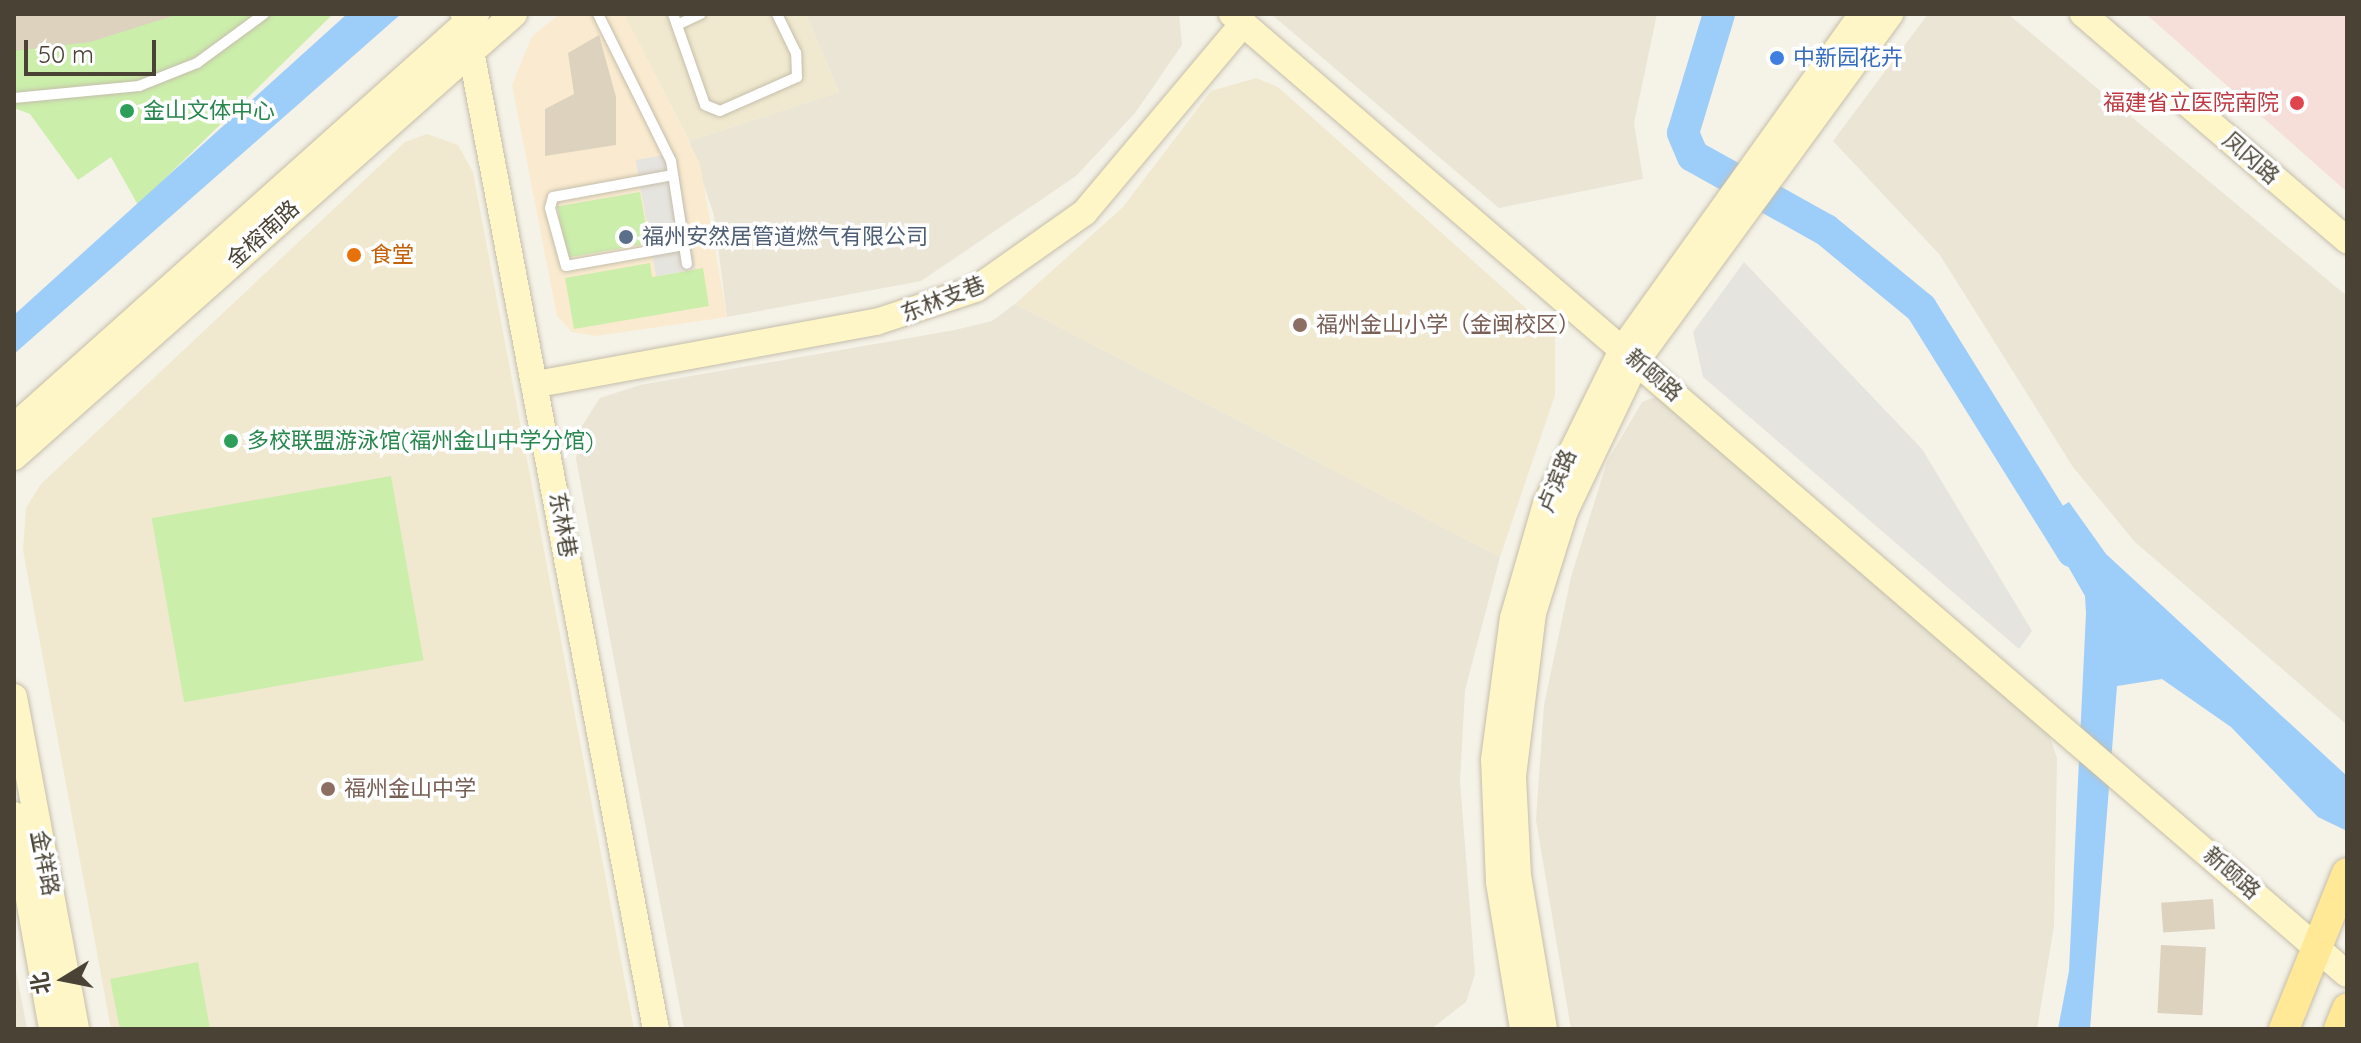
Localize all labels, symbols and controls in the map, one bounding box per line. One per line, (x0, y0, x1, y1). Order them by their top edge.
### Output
scale bar (28, 24, 160, 74)
text: 50 m (38, 39, 94, 69)
place label: 中新园花卉 (1793, 45, 1903, 71)
marker: 中新园花卉 (1768, 49, 1786, 67)
place label: 福建省立医院南院 (2103, 90, 2279, 116)
marker: 福建省立医院南院 (2286, 92, 2308, 114)
place label: 金山文体中心 (143, 98, 275, 124)
marker: 金山文体中心 (118, 102, 136, 120)
street label: 凤冈路 (2217, 126, 2285, 190)
street label: 金榕南路 (221, 195, 305, 273)
place label: 福州安然居管道燃气有限公司 (642, 224, 928, 250)
marker: 福州安然居管道燃气有限公司 (617, 228, 635, 246)
place label: 食堂 (370, 242, 414, 268)
marker: 食堂 (345, 246, 363, 264)
street label: 东林支巷 (897, 271, 989, 327)
place label: 福州金山小学（金闽校区） (1316, 312, 1580, 338)
marker: 福州金山小学（金闽校区） (1291, 316, 1309, 334)
street label: 新颐路 (1620, 343, 1688, 407)
place label: 多校联盟游泳馆(福州金山中学分馆) (247, 428, 593, 454)
marker: 多校联盟游泳馆(福州金山中学分馆) (222, 432, 240, 450)
street label: 卢滨路 (1532, 445, 1582, 517)
street label: 东林巷 (544, 490, 582, 560)
place label: 福州金山中学 (344, 776, 476, 802)
marker: 福州金山中学 (319, 780, 337, 798)
street label: 金祥路 (26, 828, 64, 898)
street label: 新颐路 (2198, 841, 2266, 905)
north arrow (24, 939, 104, 1019)
text: 北 (25, 970, 56, 996)

